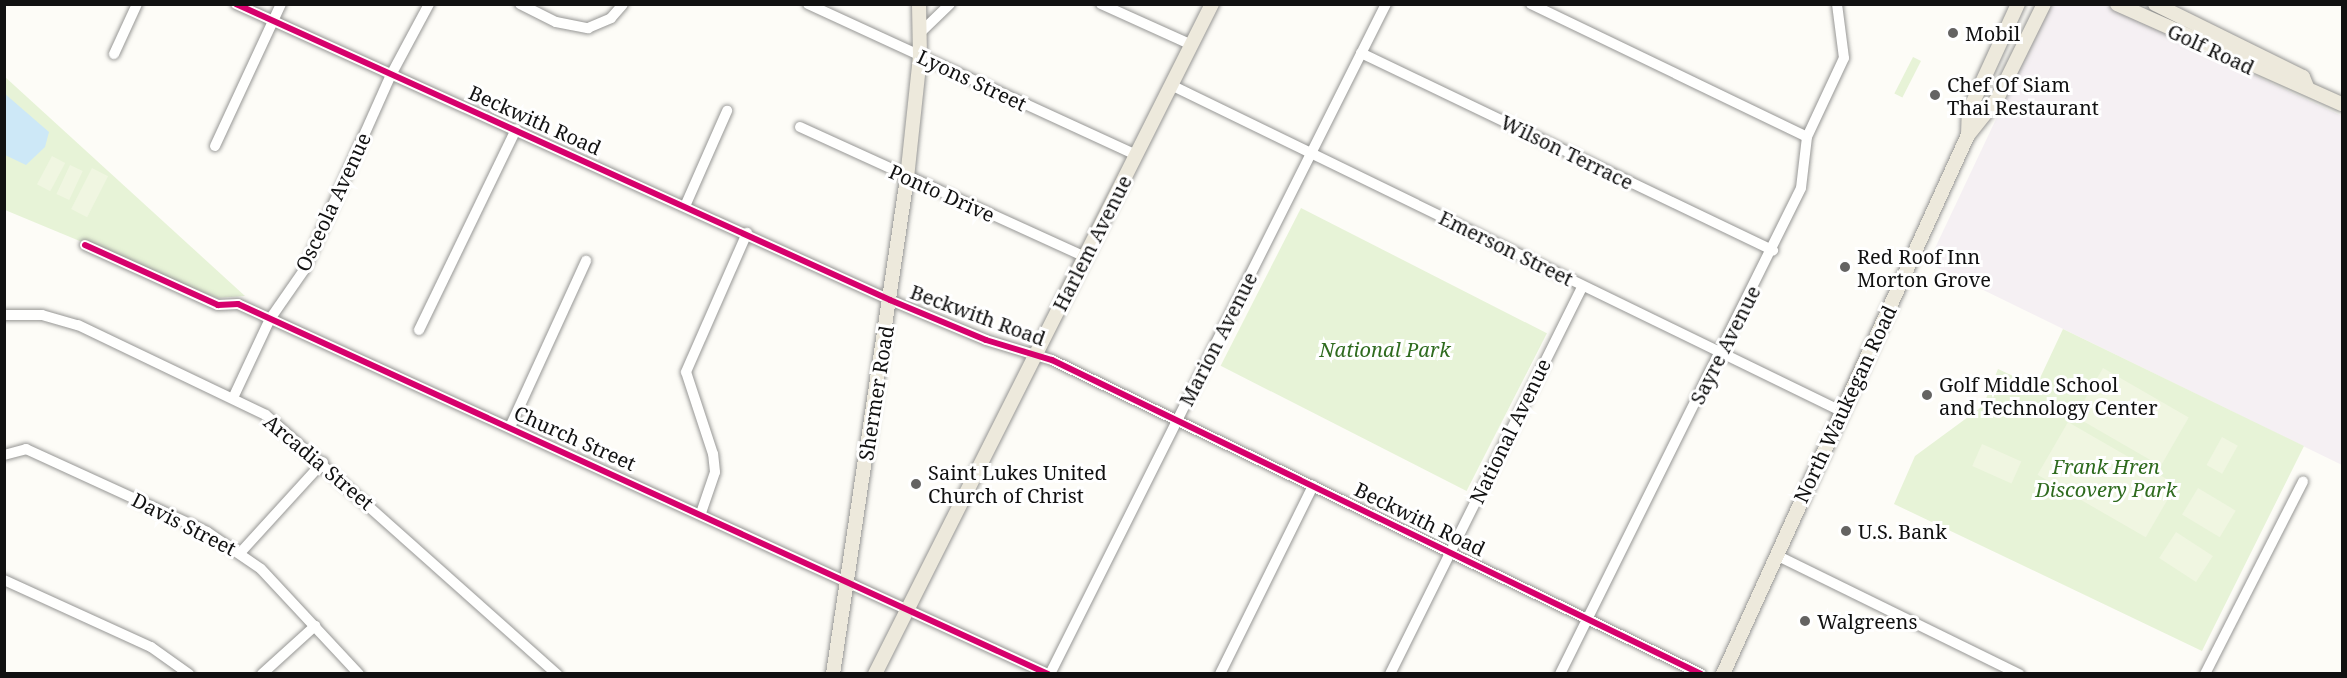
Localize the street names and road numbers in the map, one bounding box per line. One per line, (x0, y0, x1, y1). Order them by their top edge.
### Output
street label: Golf Road (2164, 19, 2258, 79)
street label: Lyons Street (914, 44, 1030, 116)
street label: Beckwith Road (465, 80, 605, 160)
street label: Wilson Terrace (1497, 110, 1637, 194)
street label: Osceola Avenue (290, 129, 376, 275)
street label: Ponto Drive (886, 159, 998, 227)
street label: Harlem Avenue (1047, 171, 1137, 315)
street label: Emerson Street (1435, 205, 1577, 291)
street label: Marion Avenue (1174, 268, 1262, 410)
street label: Beckwith Road (907, 279, 1049, 351)
street label: Sayre Avenue (1685, 282, 1765, 408)
street label: North Waukegan Road (1789, 302, 1901, 506)
street label: Shermer Road (854, 324, 898, 462)
street label: National Avenue (1464, 354, 1556, 508)
street label: Church Street (510, 400, 640, 476)
street label: Arcadia Street (259, 409, 379, 515)
street label: Beckwith Road (1351, 477, 1489, 561)
street label: Davis Street (128, 487, 240, 561)

